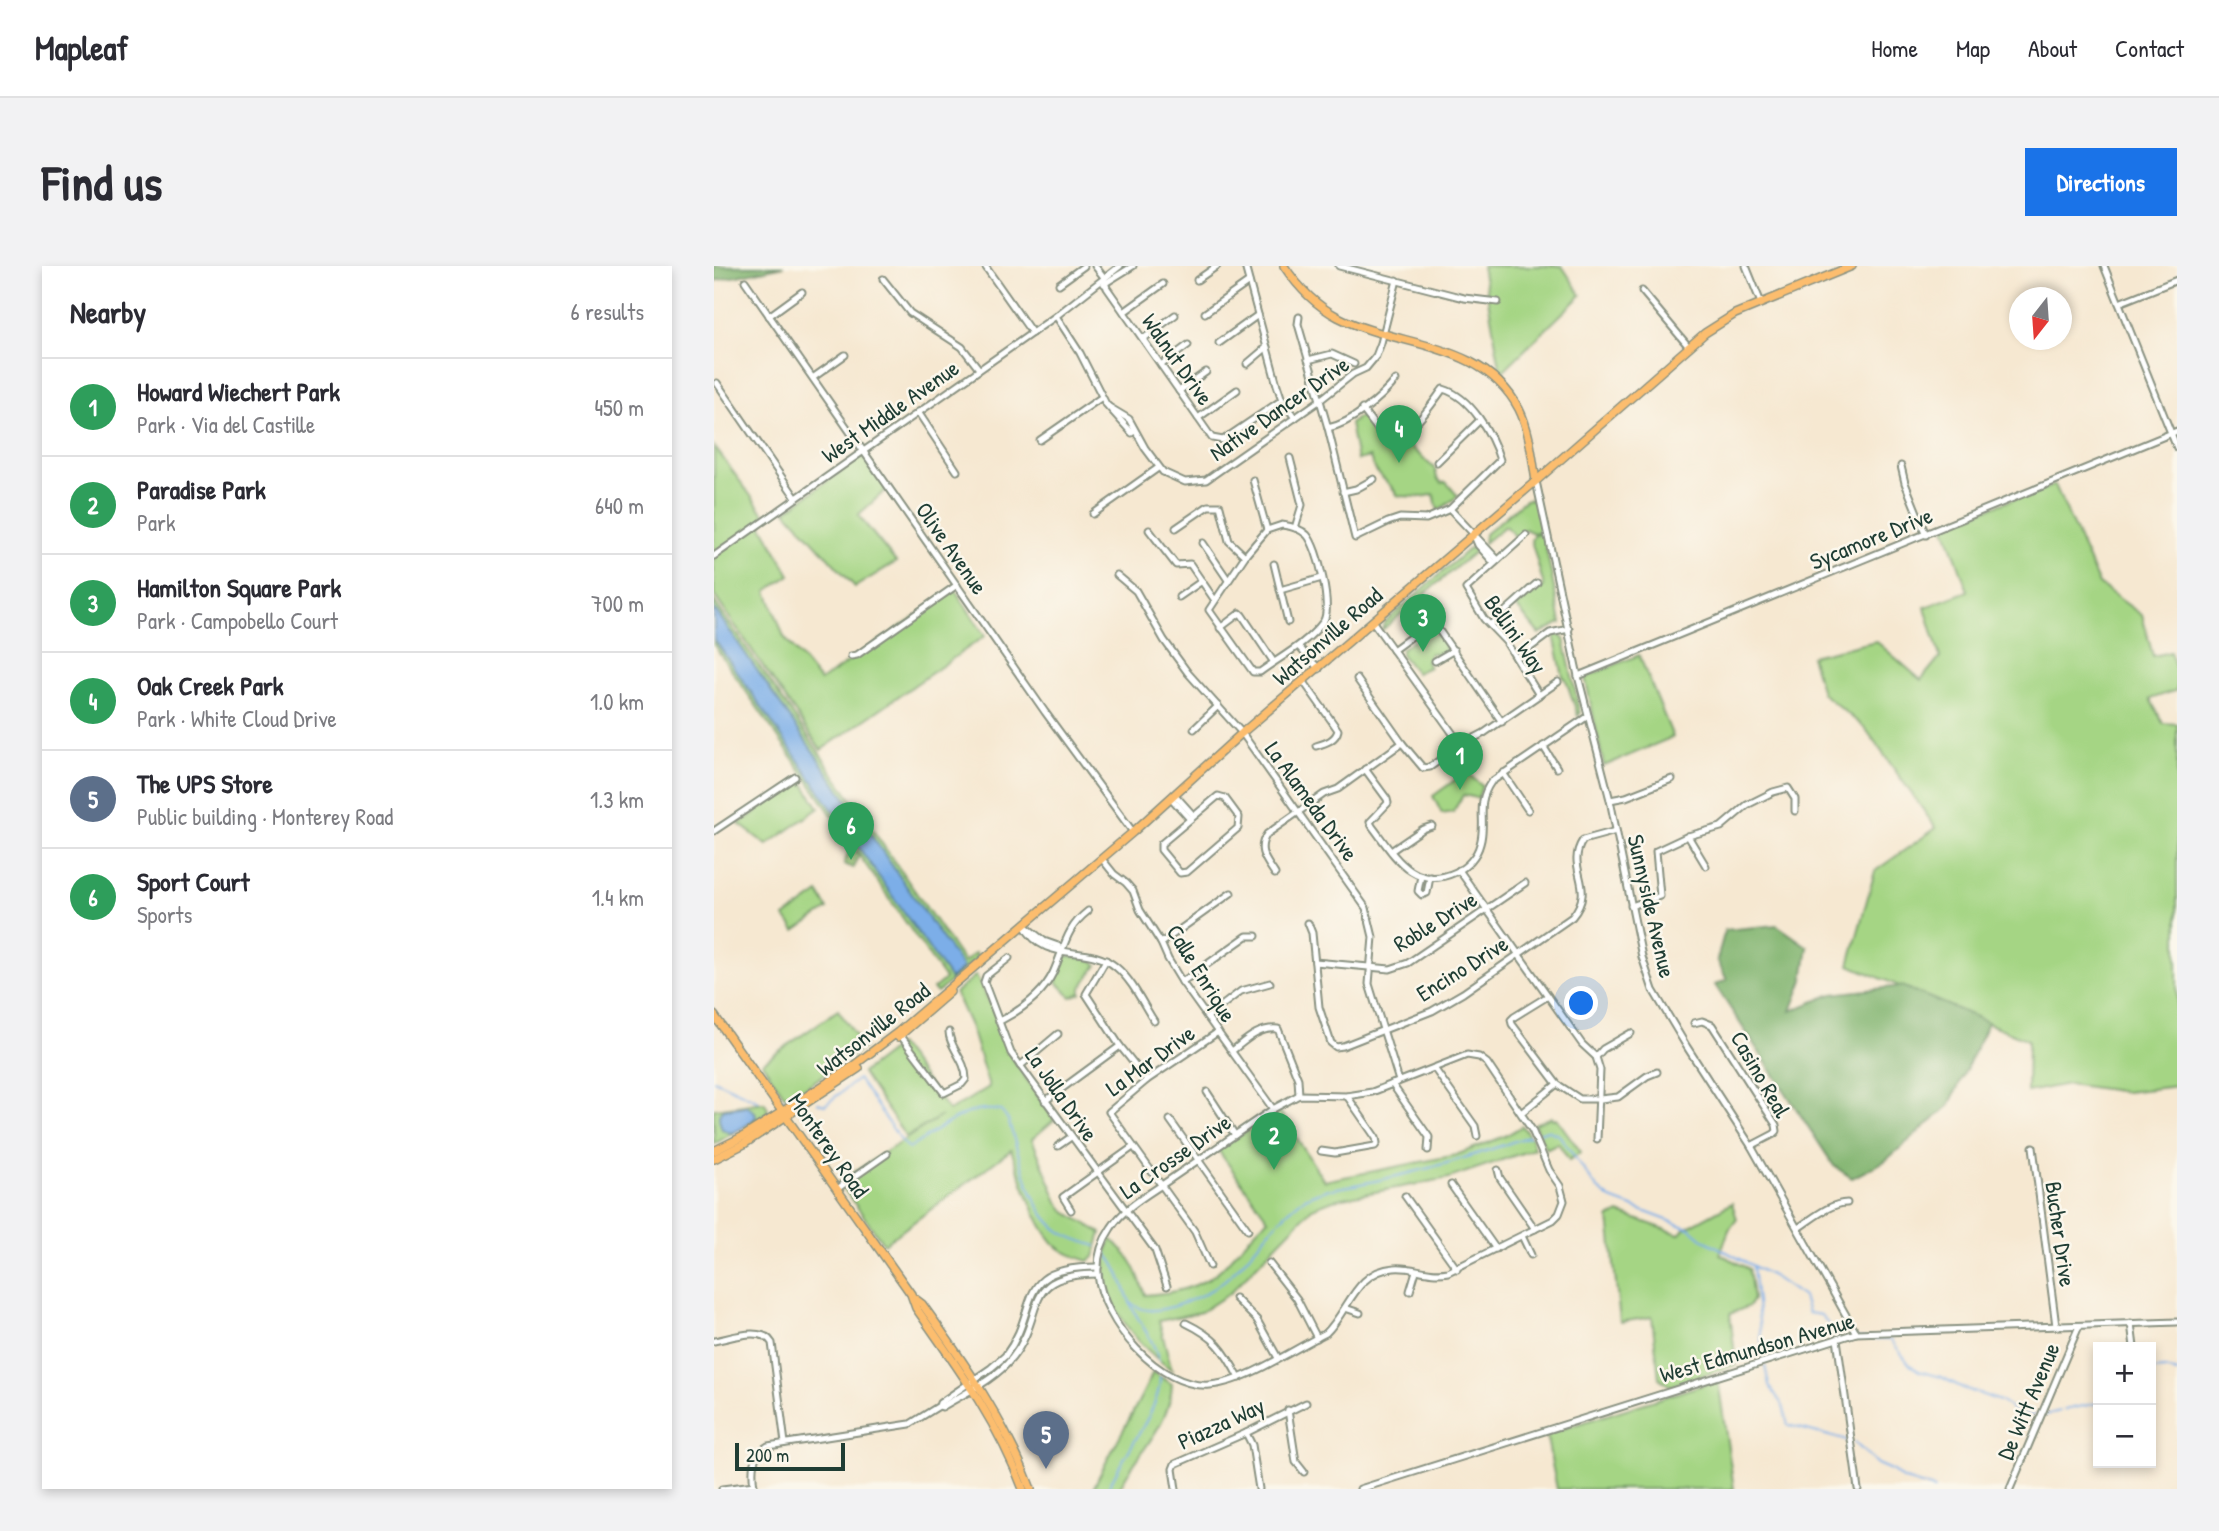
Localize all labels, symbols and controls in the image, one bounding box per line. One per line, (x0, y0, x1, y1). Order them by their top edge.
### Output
text: Mapleaf (35, 26, 128, 70)
text: Home (1871, 32, 1918, 64)
text: Map (1956, 32, 1990, 64)
text: About (2028, 32, 2077, 64)
text: Contact (2115, 32, 2184, 64)
button: Directions (2025, 148, 2177, 216)
text: Find us (42, 149, 162, 215)
north arrow (2009, 287, 2072, 350)
text: Nearby (70, 292, 146, 332)
text: 6 results (571, 296, 644, 327)
street label: Walnut Drive (1135, 307, 1221, 411)
street label: Native Dancer Drive (1203, 348, 1355, 468)
street label: West Middle Avenue (815, 352, 965, 470)
text: Howard Wiechert Park (137, 374, 340, 409)
text: 1 (89, 392, 97, 423)
text: 450 m (594, 392, 644, 423)
pin: 4 (1376, 405, 1422, 463)
text: Park · Via del Castille (137, 409, 315, 440)
text: Paradise Park (137, 472, 266, 507)
text: 2 (88, 490, 98, 521)
text: 640 m (595, 490, 644, 521)
street label: Olive Avenue (909, 496, 995, 600)
street label: Sycamore Drive (1805, 499, 1937, 577)
text: Park (137, 507, 175, 538)
text: Hamilton Square Park (137, 570, 341, 605)
street label: Watsonville Road (1265, 580, 1389, 692)
text: 3 (88, 588, 98, 619)
text: 700 m (591, 588, 644, 619)
street label: Bellini Way (1478, 588, 1555, 680)
pin: 3 (1400, 594, 1446, 652)
text: Park · Campobello Court (137, 605, 338, 636)
text: Oak Creek Park (137, 668, 284, 703)
text: 4 (89, 686, 97, 717)
text: 1.0 km (590, 686, 644, 717)
text: Park · White Cloud Drive (137, 703, 337, 734)
pin: 1 (1437, 732, 1483, 790)
street label: La Alameda Drive (1258, 735, 1366, 867)
text: The UPS Store (137, 766, 273, 801)
text: 5 (88, 784, 98, 815)
text: 1.3 km (590, 784, 644, 815)
text: Public building · Monterey Road (137, 801, 393, 832)
pin: 6 (828, 802, 874, 860)
street label: Sunnyside Avenue (1620, 831, 1684, 981)
text: Sport Court (137, 864, 250, 899)
text: 6 (88, 882, 98, 913)
text: 1.4 km (592, 882, 644, 913)
street label: Roble Drive (1387, 883, 1483, 959)
text: Sports (137, 899, 192, 930)
street label: Calle Enrique (1160, 918, 1244, 1028)
street label: Encino Drive (1410, 928, 1514, 1008)
street label: Watsonville Road (810, 975, 936, 1083)
your location (1564, 986, 1598, 1020)
street label: La Mar Drive (1099, 1017, 1201, 1103)
street label: Casino Real (1724, 1025, 1799, 1124)
street label: La Jolla Drive (1018, 1041, 1106, 1147)
street label: Monterey Road (782, 1086, 876, 1204)
street label: La Crosse Drive (1113, 1106, 1237, 1206)
pin: 2 (1251, 1112, 1297, 1170)
street label: Bucher Drive (2038, 1179, 2084, 1289)
street label: West Edmundson Avenue (1656, 1304, 1858, 1390)
street label: De Witt Avenue (1989, 1338, 2067, 1464)
map controls (2093, 1342, 2156, 1468)
button: + (2093, 1342, 2156, 1405)
street label: Piazza Way (1173, 1389, 1270, 1457)
button: − (2093, 1405, 2156, 1468)
pin: 5 (1023, 1411, 1069, 1469)
scale bar (735, 1440, 845, 1472)
text: 200 m (746, 1442, 789, 1468)

